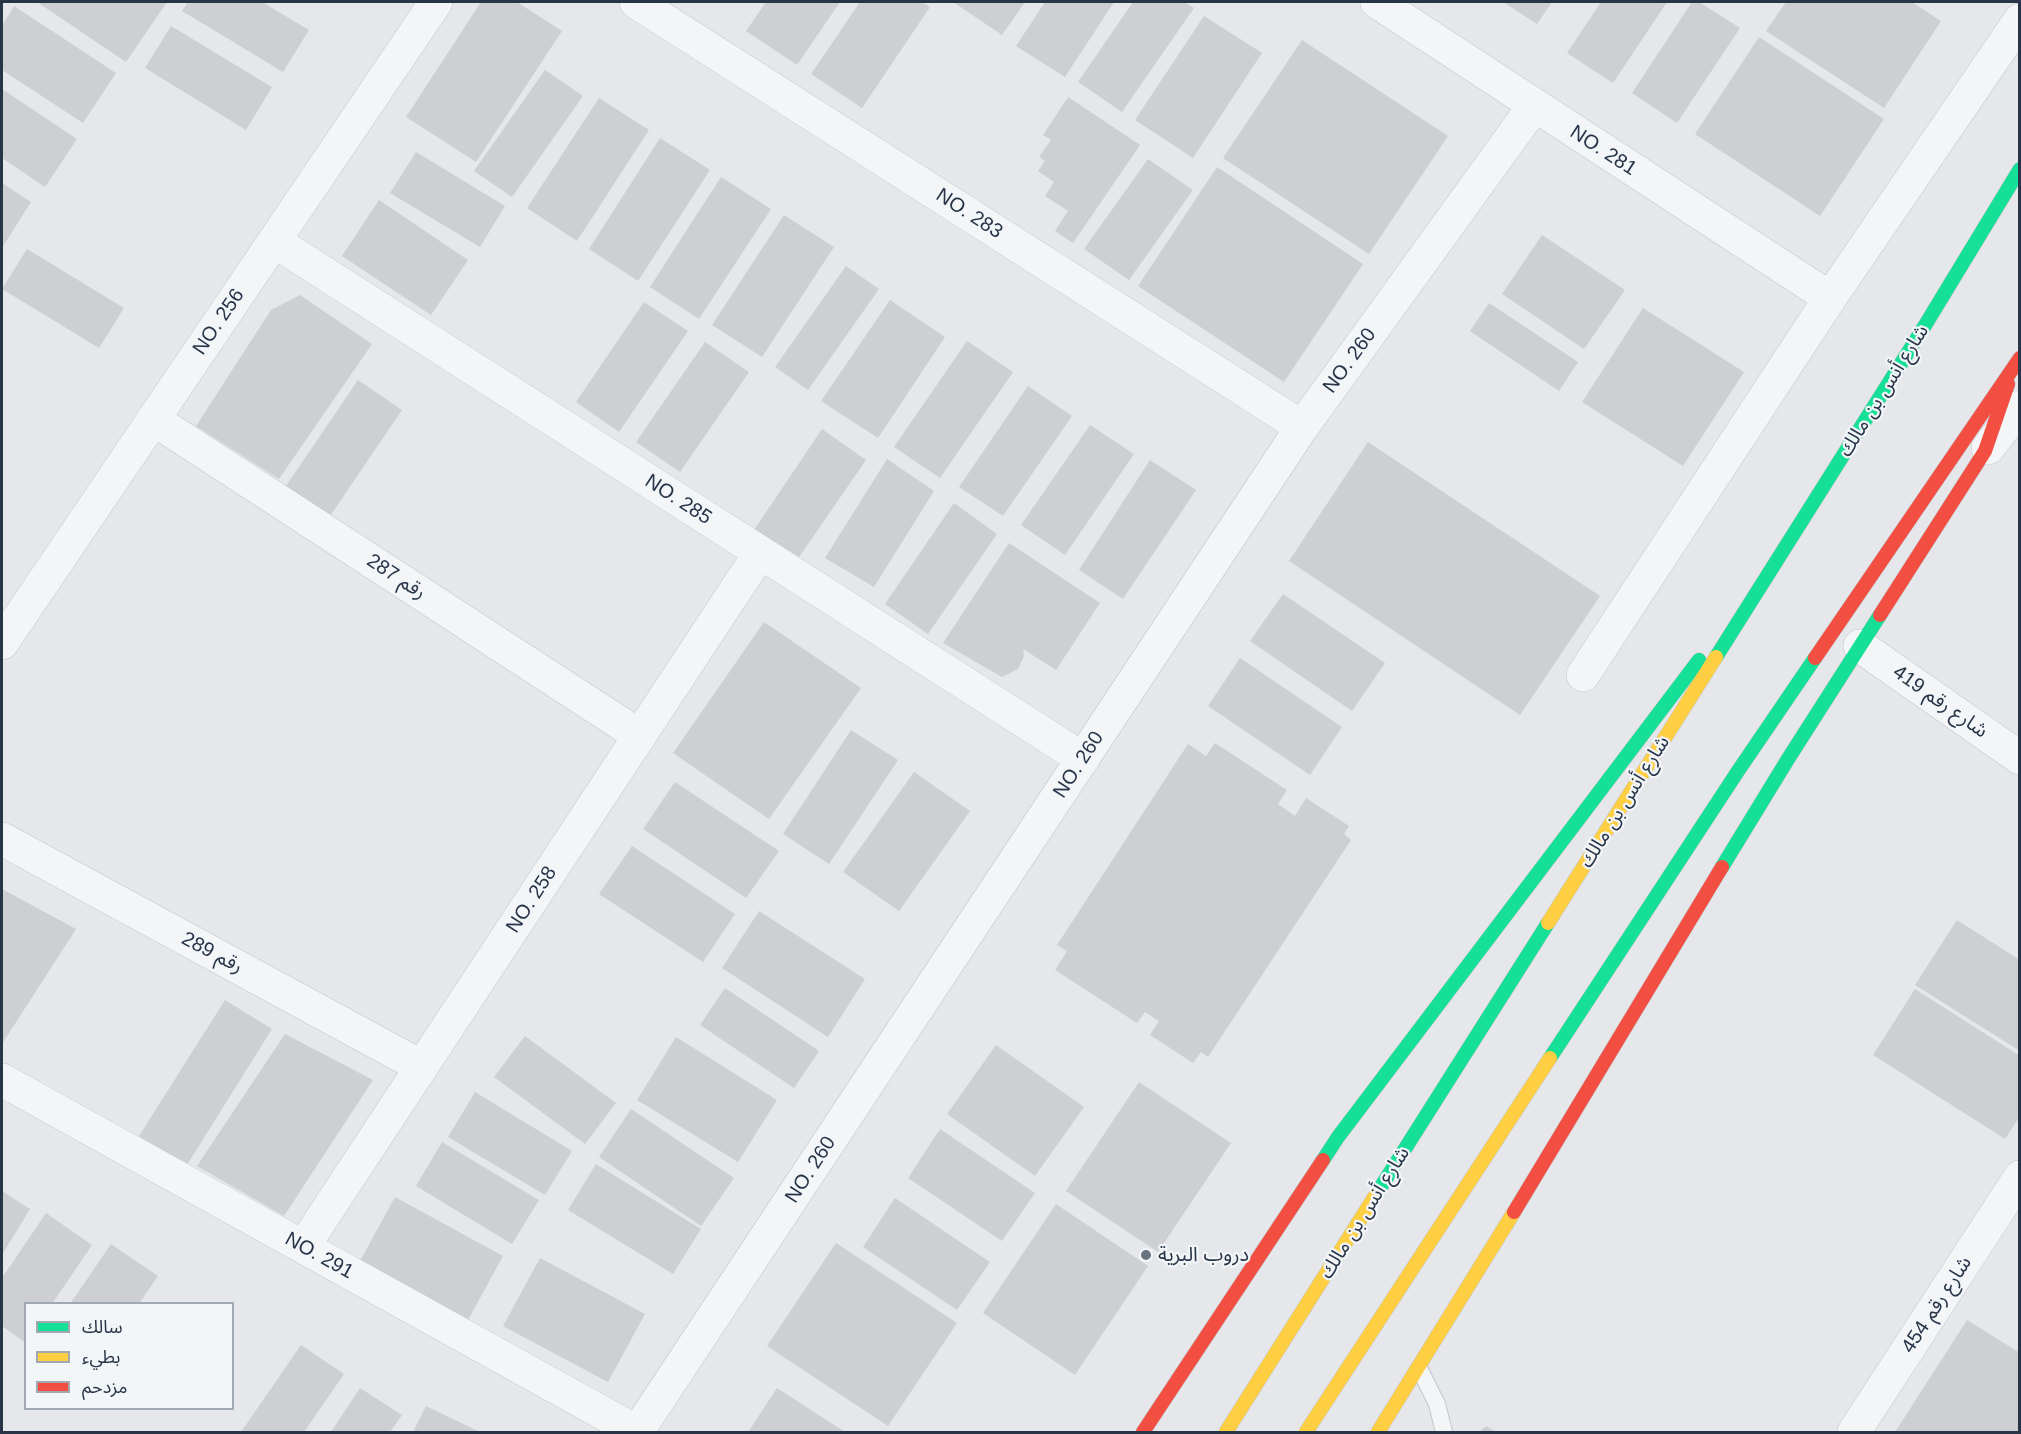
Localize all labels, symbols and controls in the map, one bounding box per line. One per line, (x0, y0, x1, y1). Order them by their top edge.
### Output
street label: NO. 281 (1565, 121, 1641, 181)
street label: NO. 283 (931, 184, 1007, 244)
street label: NO. 256 (188, 284, 250, 360)
street label: شارع أنس بن مالك (1834, 321, 1934, 461)
street label: NO. 260 (1318, 324, 1382, 398)
street label: NO. 285 (640, 470, 716, 530)
street label: رقم 287 (362, 549, 430, 605)
street label: شارع رقم 419 (1888, 661, 1992, 743)
street label: NO. 260 (1049, 727, 1109, 803)
street label: شارع أنس بن مالك (1575, 732, 1675, 872)
street label: NO. 258 (502, 862, 562, 938)
street label: رقم 289 (177, 927, 247, 979)
street label: NO. 260 (781, 1132, 841, 1208)
street label: شارع أنس بن مالك (1315, 1143, 1415, 1283)
street label: NO. 291 (281, 1227, 357, 1285)
place label: دروب البرية (1158, 1243, 1249, 1267)
marker: دروب البرية (1139, 1248, 1153, 1262)
street label: شارع رقم 454 (1897, 1252, 1977, 1358)
legend (24, 1302, 234, 1410)
text: سالك (82, 1317, 123, 1337)
text: بطيء (82, 1347, 120, 1367)
text: مزدحم (82, 1377, 127, 1397)

